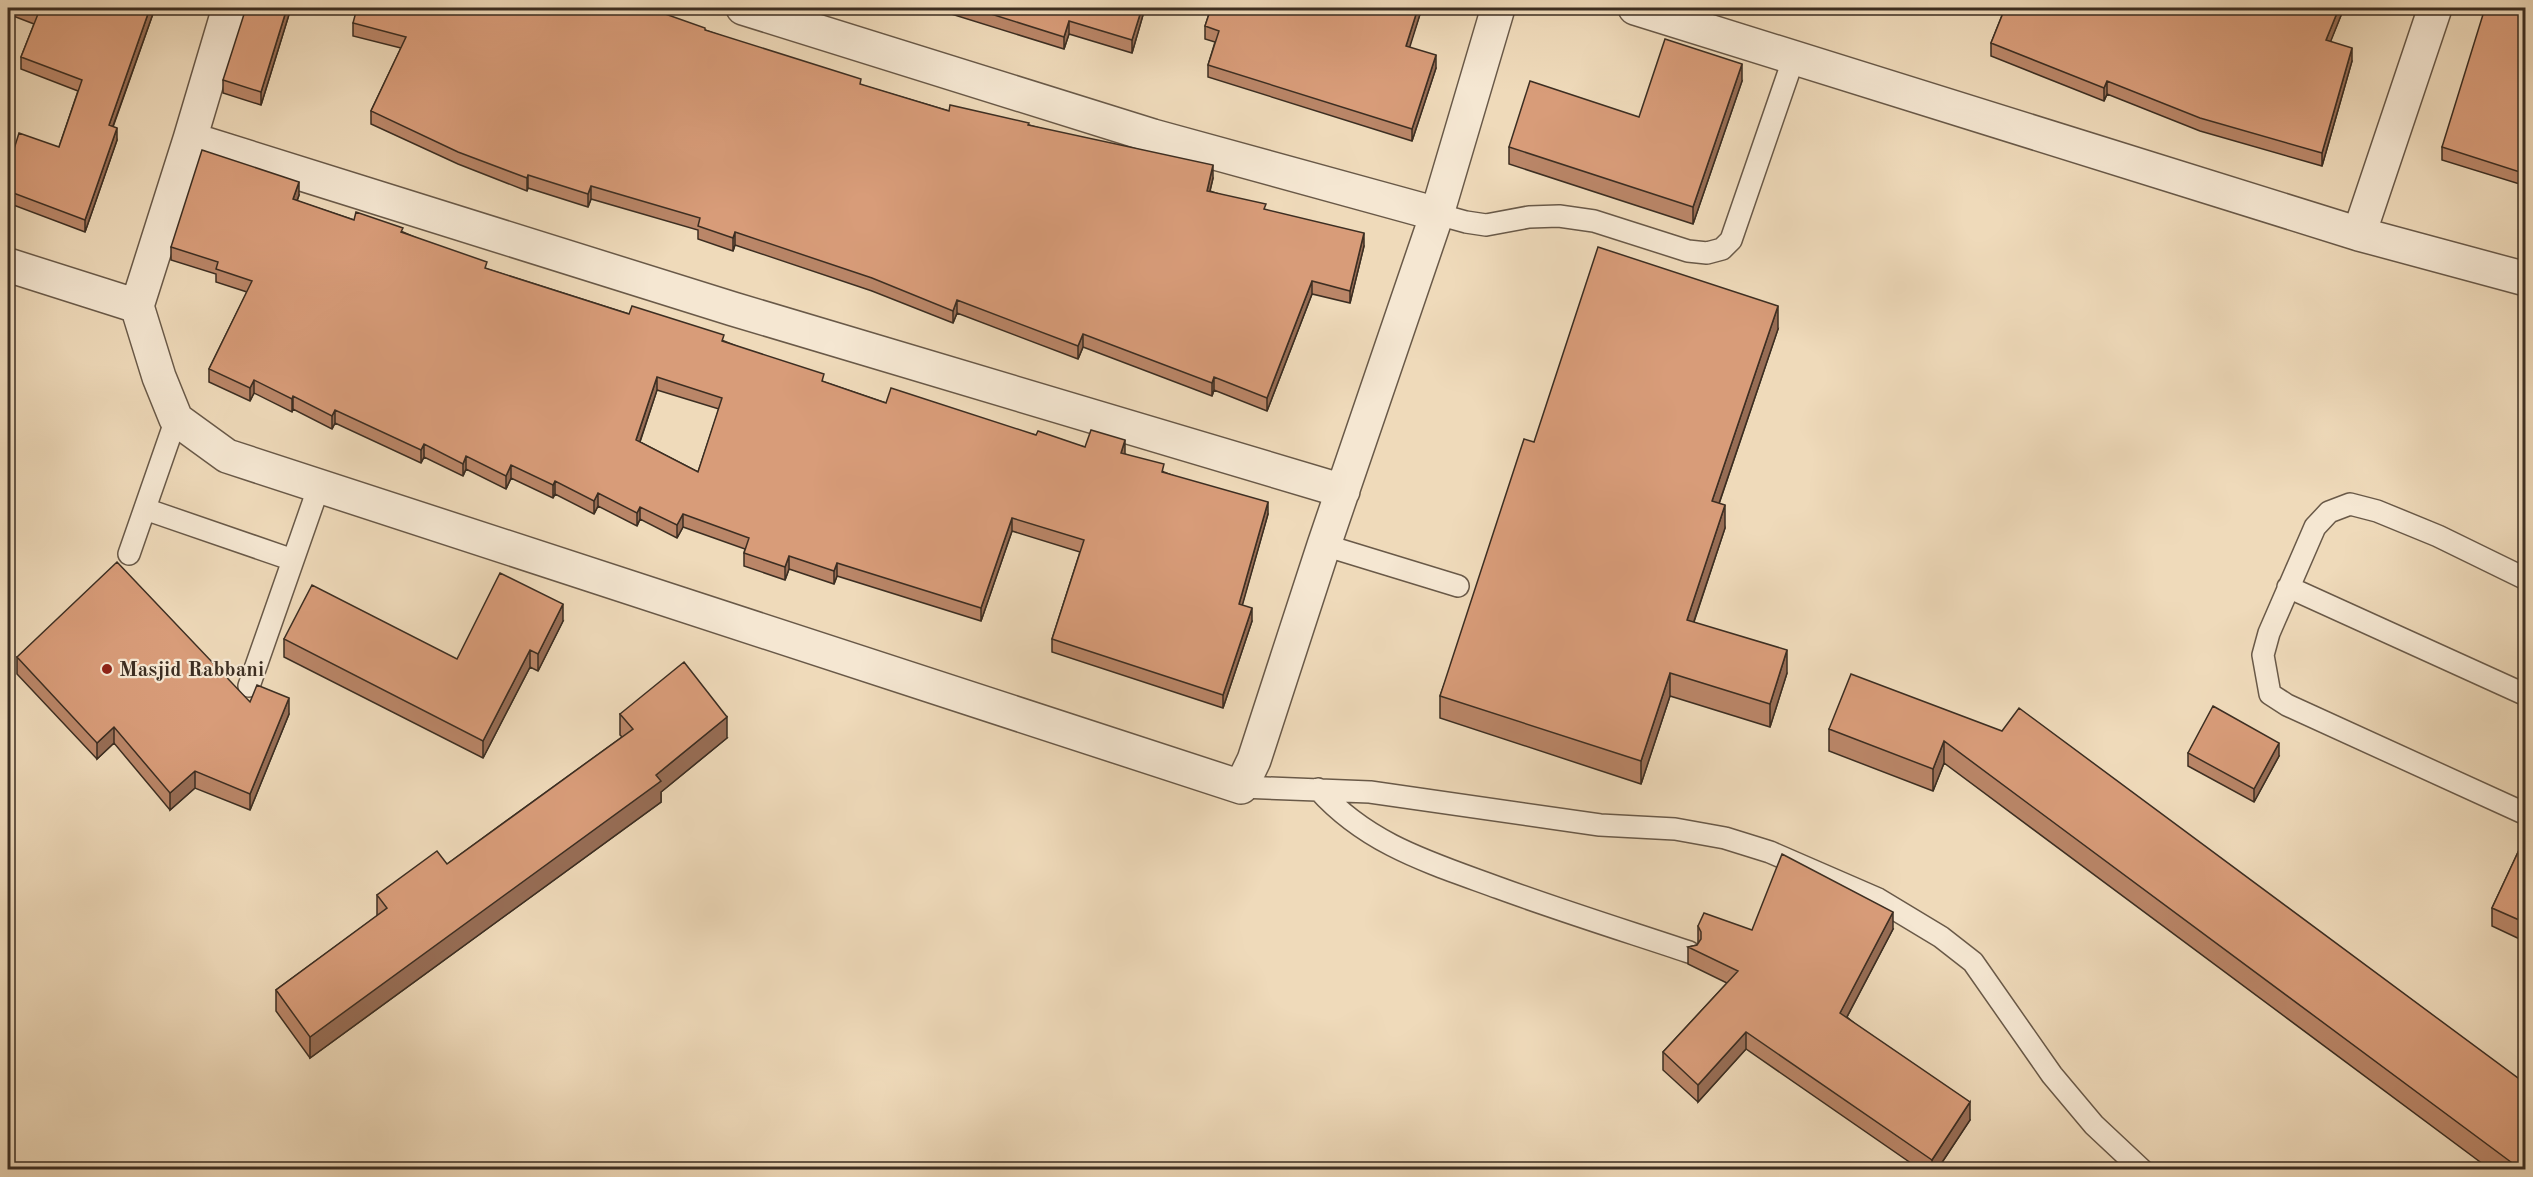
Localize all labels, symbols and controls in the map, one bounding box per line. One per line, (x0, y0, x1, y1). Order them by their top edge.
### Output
place label: Masjid Rabbani (119, 660, 264, 681)
marker: Masjid Rabbani (100, 662, 114, 676)

